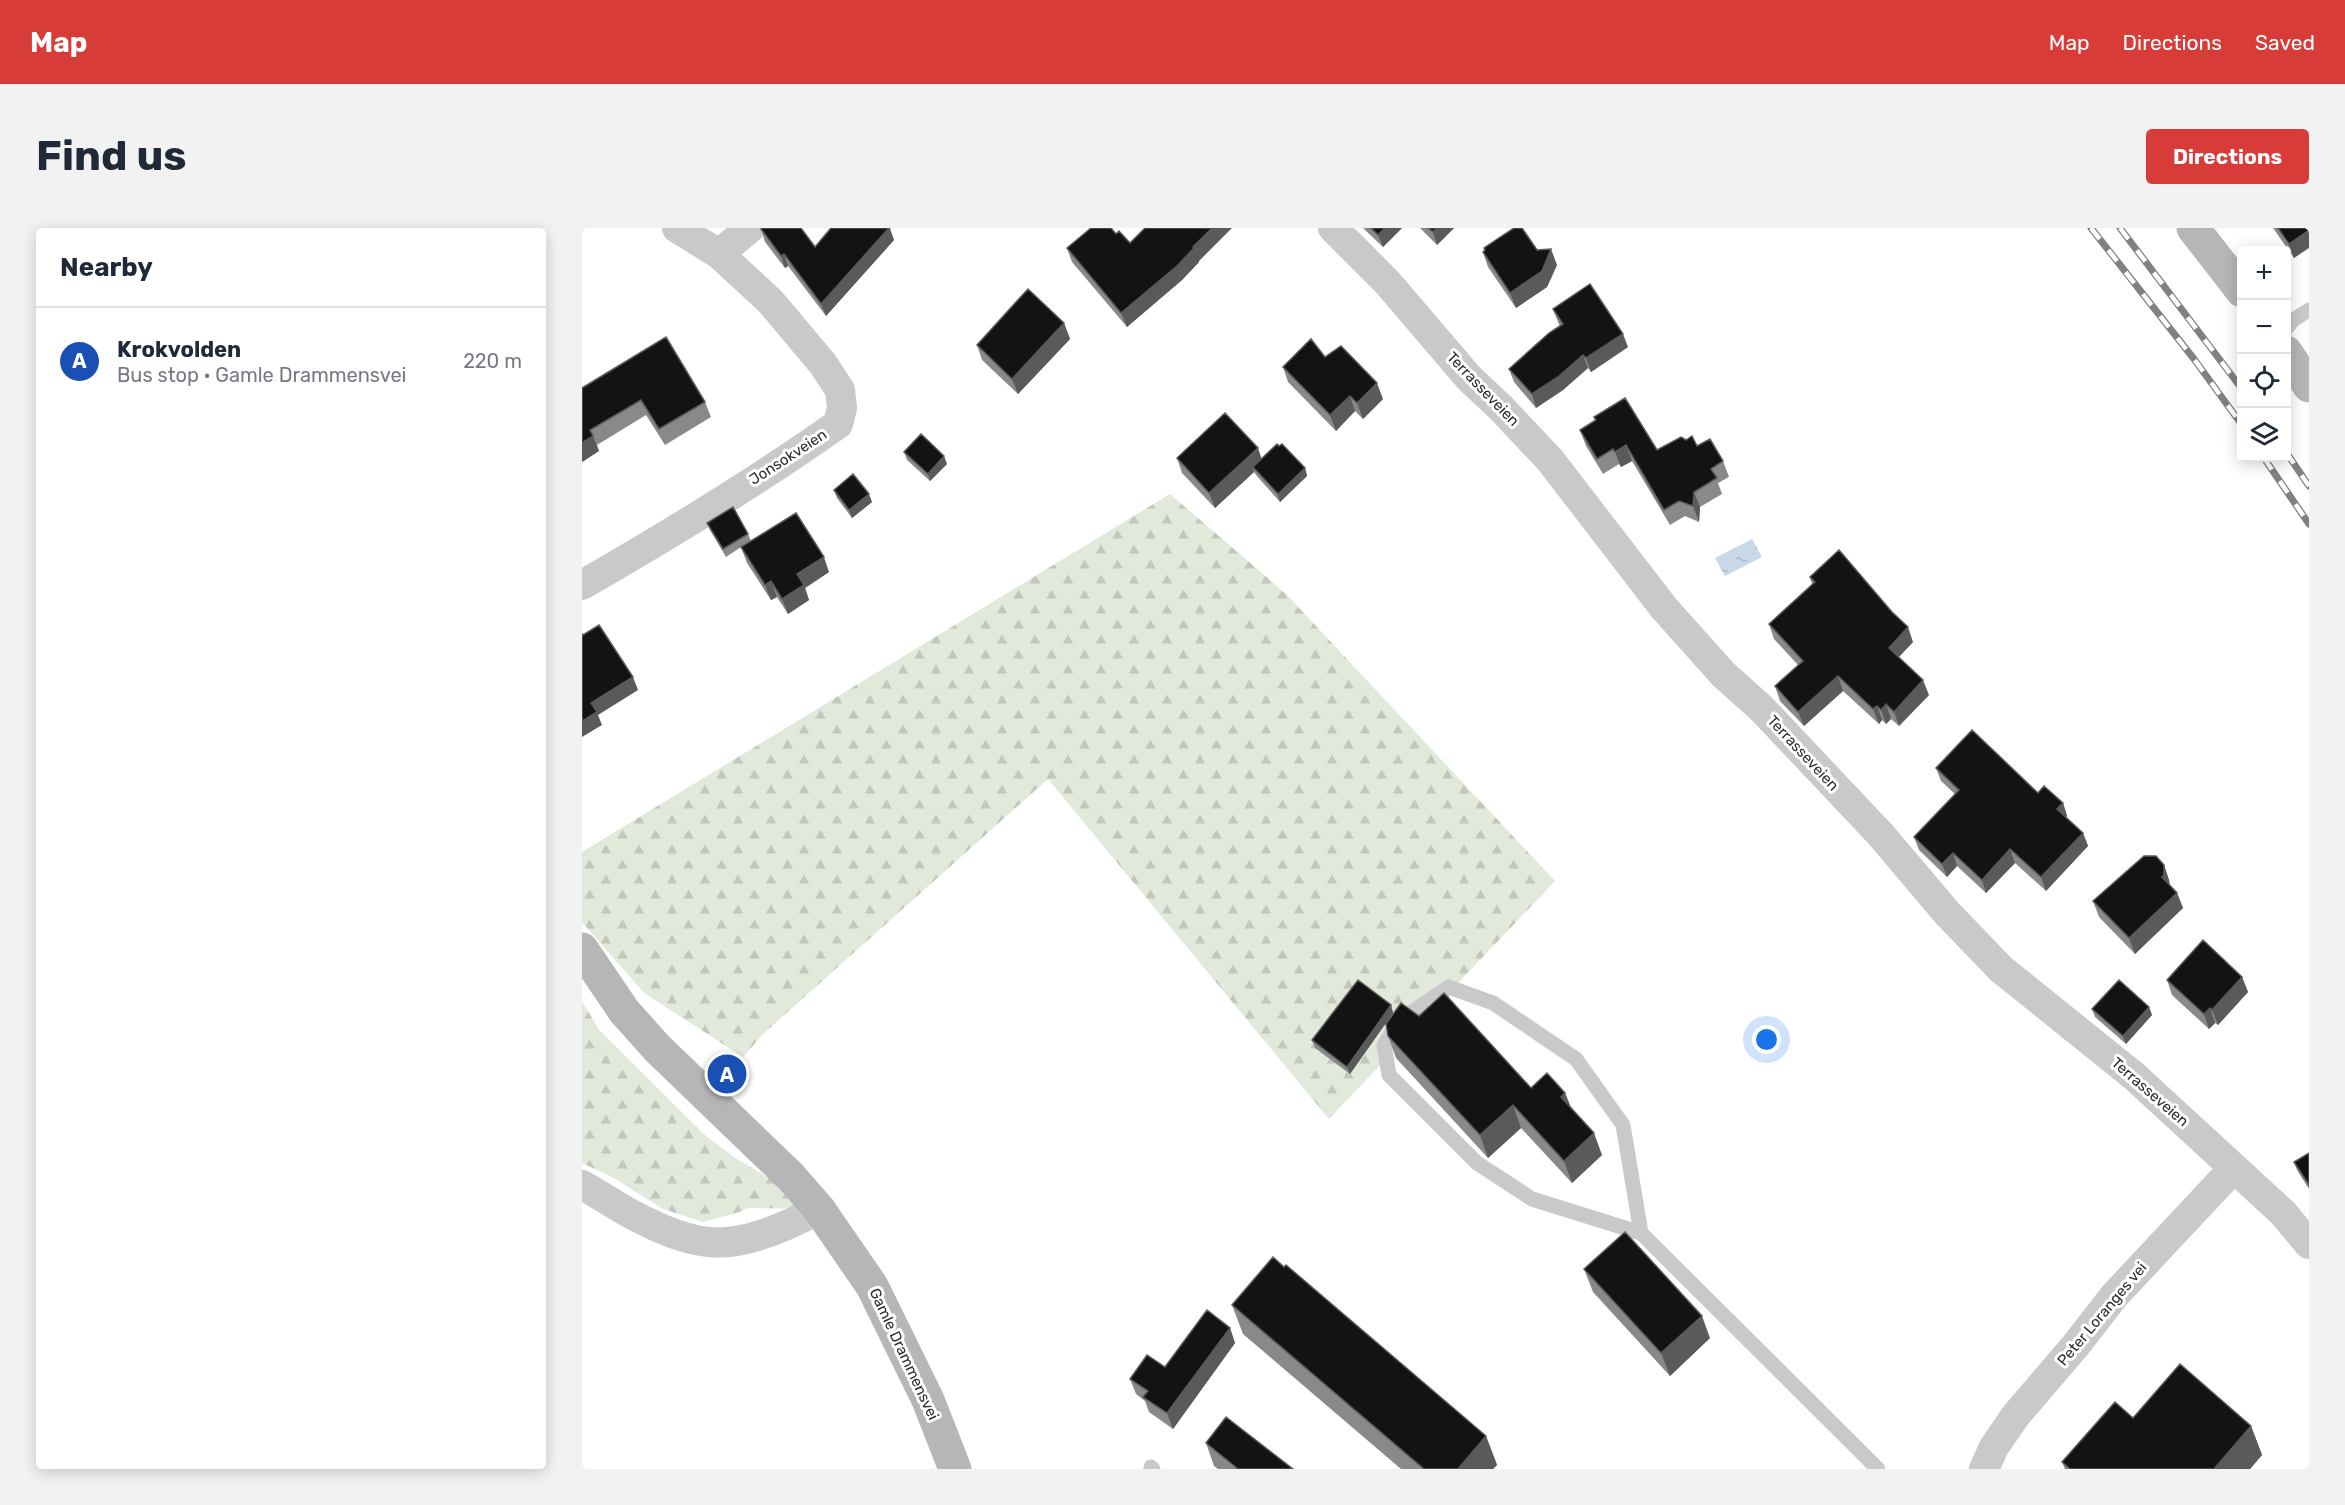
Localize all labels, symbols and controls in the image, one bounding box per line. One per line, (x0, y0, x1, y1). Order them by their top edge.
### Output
text: Map (30, 26, 87, 59)
text: Map (2049, 30, 2090, 55)
text: Directions (2123, 30, 2222, 55)
text: Saved (2255, 30, 2315, 55)
button: Directions (2146, 129, 2309, 184)
text: Find us (36, 131, 187, 181)
map controls (2237, 246, 2291, 462)
button: + (2237, 246, 2291, 300)
text: Nearby (60, 252, 153, 283)
button: − (2237, 300, 2291, 354)
text: Krokvolden (117, 336, 241, 363)
street label: Terrasseveien (1443, 348, 1523, 430)
text: A (72, 349, 87, 373)
text: 220 m (463, 349, 522, 373)
button: locate (2237, 354, 2291, 408)
text: Bus stop · Gamle Drammensvei (117, 363, 406, 387)
button: layers (2237, 408, 2291, 462)
street label: Jonsokveien (746, 425, 830, 489)
street label: Terrasseveien (1764, 712, 1842, 794)
your location (1752, 1025, 1781, 1054)
pin: A (708, 1052, 746, 1096)
street label: Terrasseveien (2108, 1054, 2192, 1130)
street label: Peter Loranges vei (2054, 1259, 2150, 1369)
street label: Gamle Drammensvei (866, 1285, 942, 1423)

